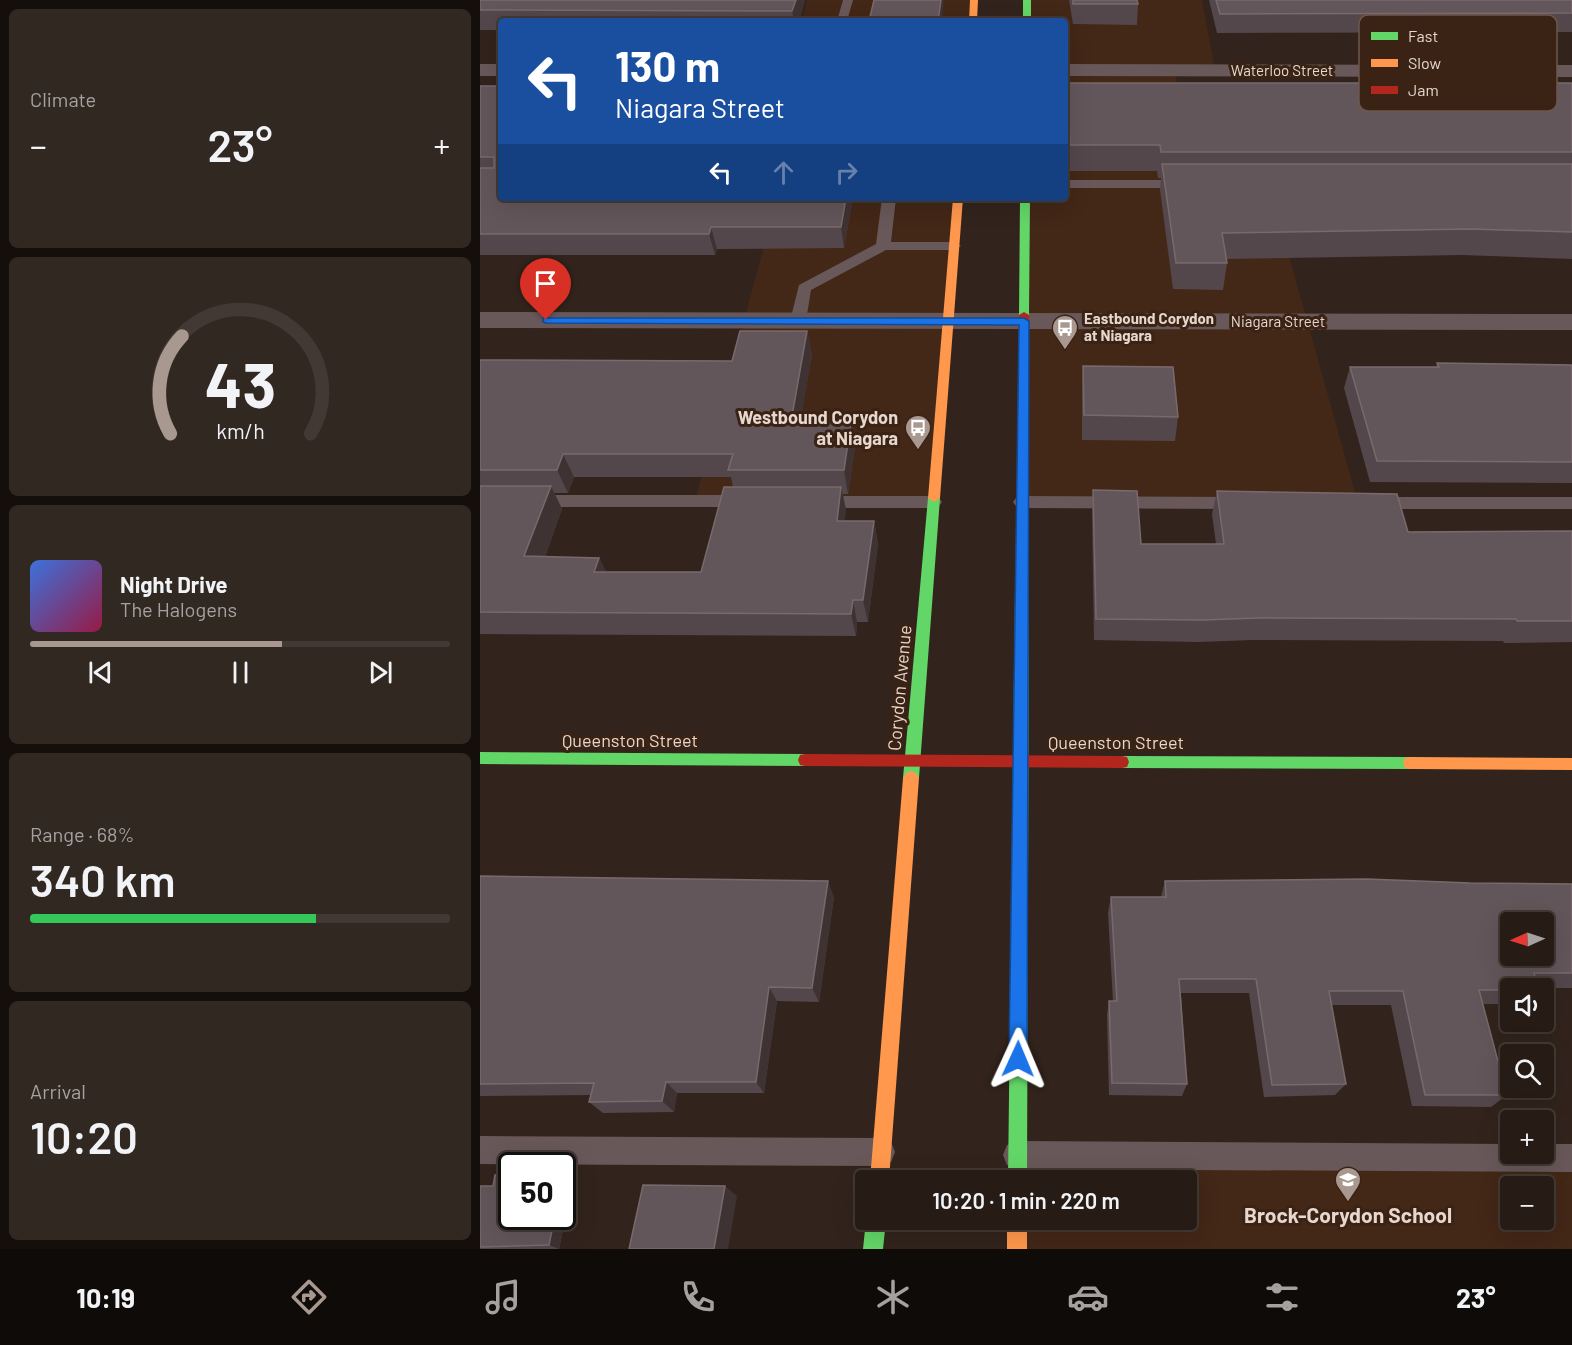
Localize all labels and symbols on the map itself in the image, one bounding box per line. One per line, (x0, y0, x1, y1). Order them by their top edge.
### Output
legend (1359, 15, 1557, 111)
text: Fast (1408, 26, 1438, 45)
text: Slow (1408, 53, 1441, 72)
street label: Waterloo Street (1231, 61, 1333, 79)
text: Jam (1408, 80, 1439, 99)
pin (520, 258, 571, 320)
place label: Eastbound Corydon at Niagara (1084, 309, 1214, 344)
street label: Niagara Street (1231, 312, 1325, 330)
bus stop icon: Eastbound Corydon at Niagara (1050, 313, 1080, 351)
place label: Westbound Corydon at Niagara (738, 406, 898, 449)
bus stop icon: Westbound Corydon at Niagara (903, 413, 933, 451)
street label: Corydon Avenue (883, 624, 915, 752)
street label: Queenston Street (562, 729, 698, 751)
street label: Queenston Street (1048, 731, 1184, 753)
north arrow (1500, 912, 1554, 966)
position arrow (986, 1027, 1050, 1091)
speed limit sign: 50 (498, 1152, 576, 1230)
school or university icon: Brock-Corydon School (1333, 1165, 1363, 1203)
place label: Brock-Corydon School (1244, 1202, 1452, 1227)

